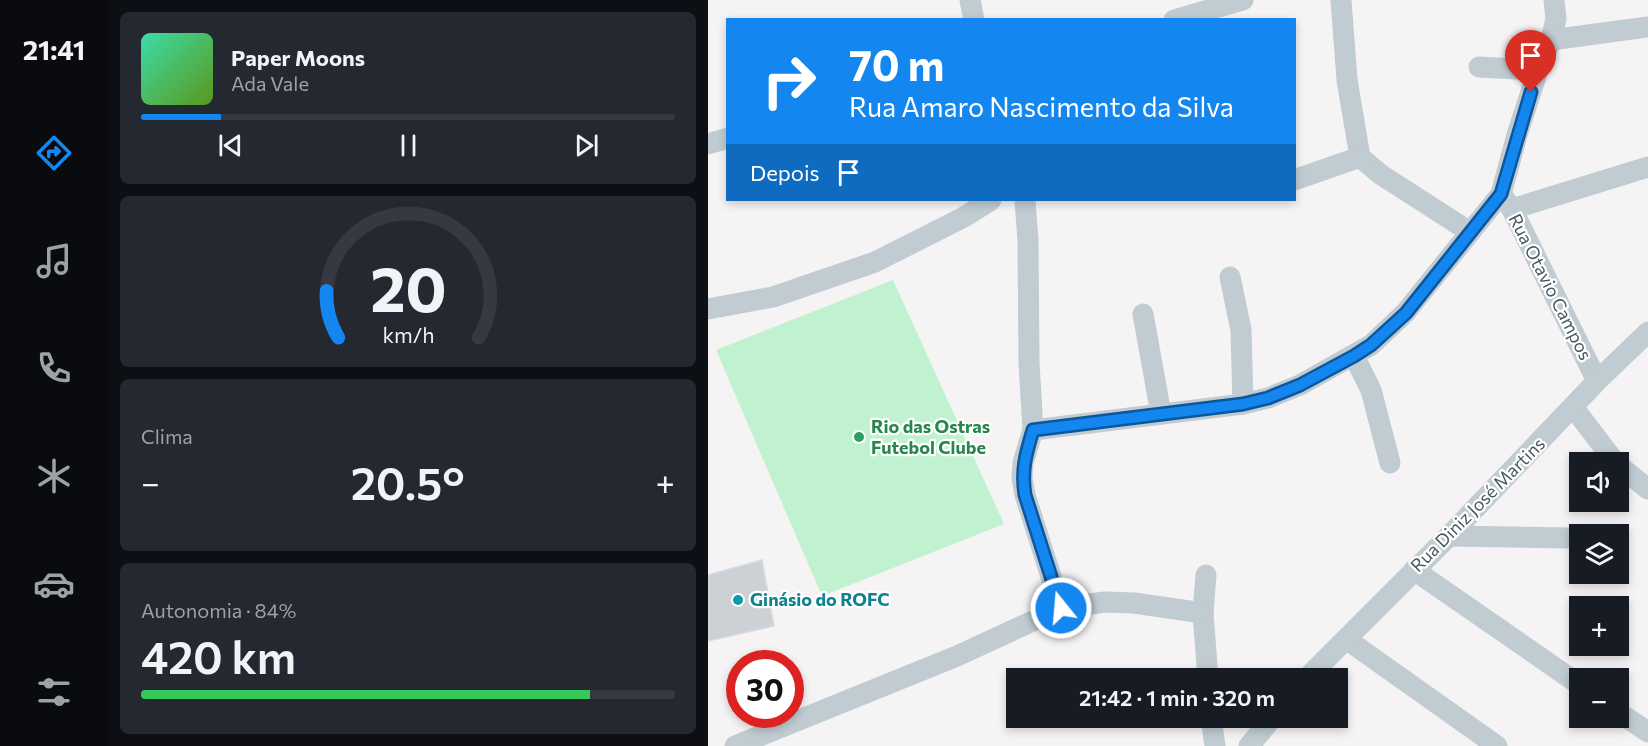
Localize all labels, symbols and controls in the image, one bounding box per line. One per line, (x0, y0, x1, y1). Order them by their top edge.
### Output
pin (1505, 30, 1556, 92)
text: 21:41 (23, 33, 85, 66)
text: 70 m (849, 38, 944, 90)
icon: arrive (1514, 39, 1547, 72)
icon: right (750, 42, 828, 120)
text: Paper Moons (231, 44, 365, 71)
text: Ada Vale (231, 71, 309, 95)
text: Rua Amaro Nascimento da Silva (849, 90, 1234, 123)
icon: previous (214, 129, 247, 162)
icon: pause (392, 129, 425, 162)
icon: next (570, 129, 603, 162)
icon: directions (33, 132, 75, 174)
icon: arrive (832, 156, 865, 189)
text: Depois (750, 159, 820, 186)
street label: Rua Otavio Campos (1505, 210, 1597, 363)
icon: music (33, 240, 75, 282)
text: 20 (370, 249, 446, 325)
text: km/h (382, 322, 434, 348)
icon: phone (33, 347, 75, 389)
place label: Rio das Ostras Futebol Clube (871, 415, 990, 458)
text: Clima (141, 424, 193, 448)
marker: Rio das Ostras Futebol Clube (852, 430, 866, 444)
street label: Rua Diniz José Martins (1405, 432, 1549, 576)
map controls (1569, 452, 1629, 728)
button: sound (1569, 452, 1629, 512)
text: 20.5° (351, 454, 465, 509)
icon: climate (33, 455, 75, 497)
text: − (141, 461, 160, 502)
text: + (656, 461, 675, 502)
button: layers (1569, 524, 1629, 584)
icon: car (33, 563, 75, 605)
position arrow (1029, 576, 1093, 640)
place label: Ginásio do ROFC (750, 588, 890, 610)
marker: Ginásio do ROFC (731, 593, 745, 607)
button: + (1569, 596, 1629, 656)
text: Autonomia · 84% (141, 598, 296, 622)
text: 420 km (141, 628, 296, 683)
speed limit sign: 30 (726, 650, 804, 728)
button: − (1569, 668, 1629, 728)
icon: filters (33, 671, 75, 713)
text: 21:42 · 1 min · 320 m (1079, 684, 1275, 711)

